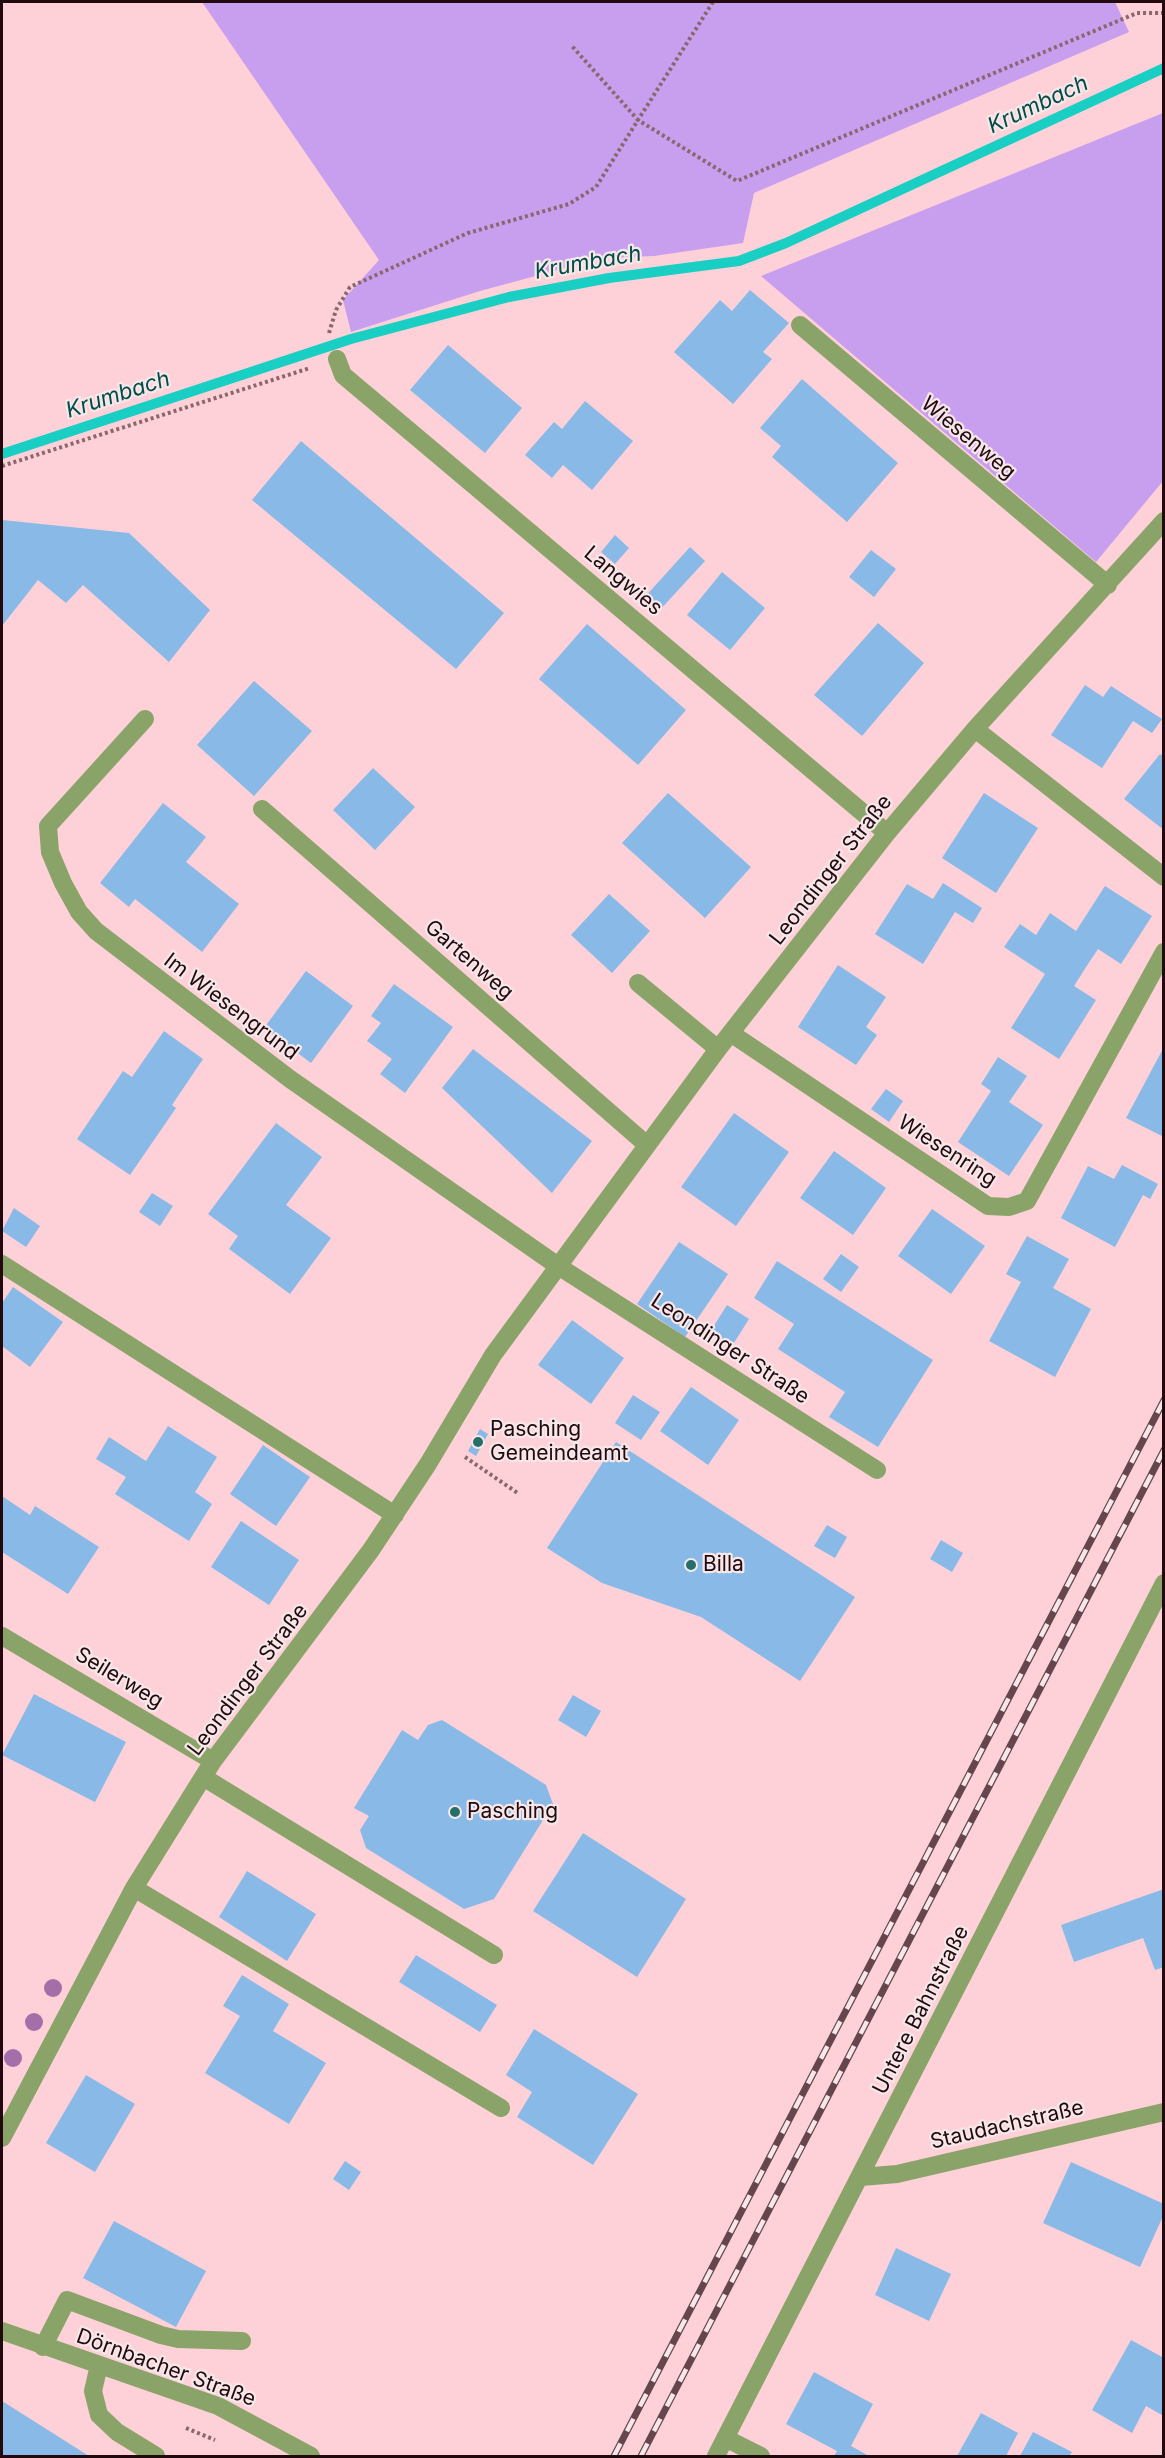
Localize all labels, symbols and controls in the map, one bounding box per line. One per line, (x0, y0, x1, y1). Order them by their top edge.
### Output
water label: Krumbach (984, 70, 1092, 140)
water label: Krumbach (533, 241, 643, 285)
water label: Krumbach (63, 366, 173, 424)
street label: Wiesenweg (916, 391, 1020, 485)
street label: Langwies (579, 541, 667, 621)
street label: Leondinger Straße (765, 790, 897, 950)
street label: Gartenweg (420, 915, 518, 1005)
street label: Im Wiesengrund (159, 948, 303, 1066)
street label: Wiesenring (893, 1110, 1001, 1192)
street label: Leondinger Straße (646, 1288, 814, 1410)
place label: Pasching Gemeindeamt (490, 1417, 628, 1467)
marker: Pasching Gemeindeamt (471, 1435, 485, 1449)
place label: Billa (703, 1552, 744, 1578)
marker: Billa (684, 1558, 698, 1572)
street label: Leondinger Straße (183, 1599, 313, 1761)
street label: Seilerweg (70, 1642, 168, 1714)
place label: Pasching (467, 1799, 558, 1825)
marker: Pasching (448, 1805, 462, 1819)
street label: Untere Bahnstraße (868, 1921, 974, 2099)
street label: Staudachstraße (928, 2095, 1086, 2155)
street label: Dörnbacher Straße (73, 2324, 259, 2412)

